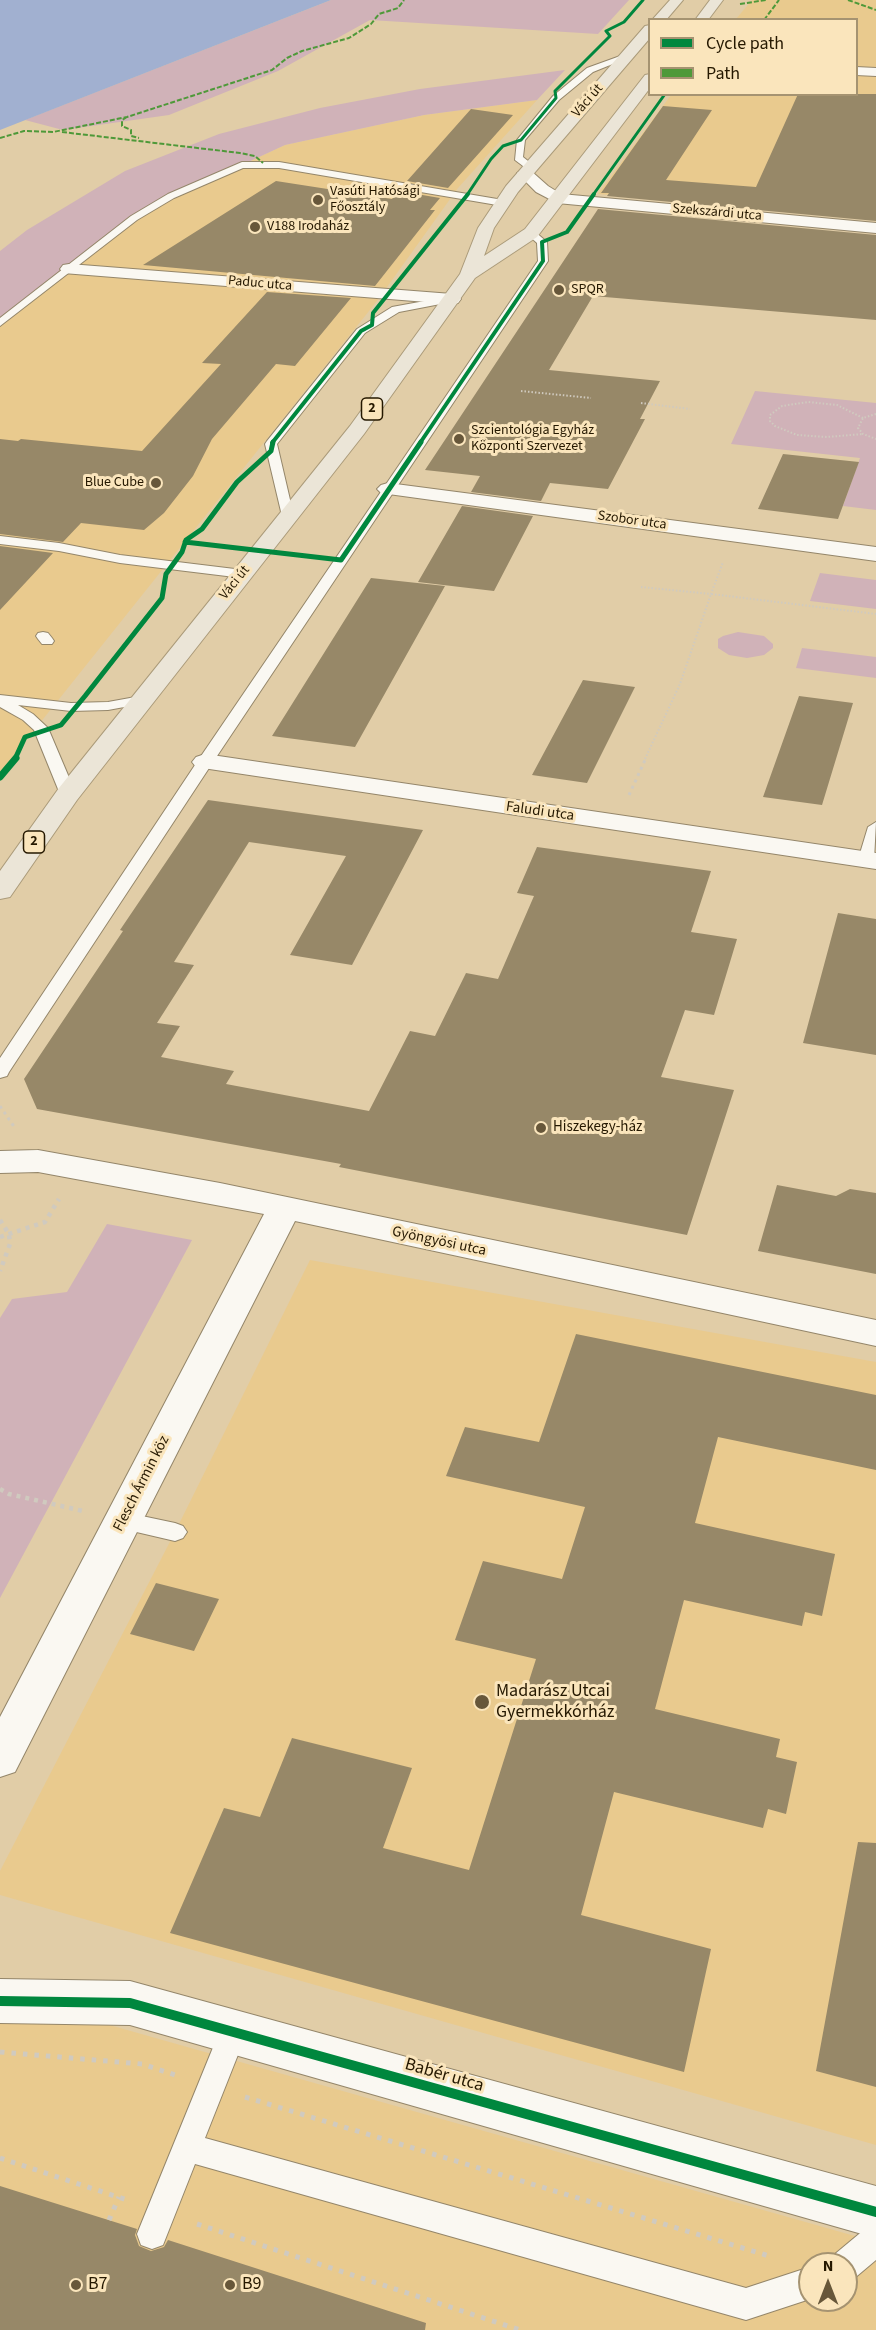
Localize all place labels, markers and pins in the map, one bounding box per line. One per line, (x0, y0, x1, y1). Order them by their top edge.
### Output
place label: Vasúti Hatósági Főosztály (330, 184, 420, 216)
marker: Vasúti Hatósági Főosztály (311, 193, 325, 207)
place label: V188 Irodaház (267, 219, 349, 235)
marker: V188 Irodaház (248, 220, 262, 234)
place label: SPQR (571, 282, 604, 298)
marker: SPQR (552, 283, 566, 297)
place label: Szcientológia Egyház Központi Szervezet (471, 423, 594, 455)
marker: Szcientológia Egyház Központi Szervezet (452, 432, 466, 446)
place label: Blue Cube (85, 475, 144, 491)
marker: Blue Cube (149, 476, 163, 490)
place label: Hiszekegy-ház (553, 1119, 642, 1137)
marker: Hiszekegy-ház (534, 1121, 548, 1135)
place label: Madarász Utcai Gyermekkórház (496, 1681, 614, 1724)
marker: Madarász Utcai Gyermekkórház (473, 1693, 491, 1711)
place label: B7 (88, 2274, 108, 2296)
place label: B9 (242, 2274, 262, 2296)
marker: B7 (69, 2278, 83, 2292)
marker: B9 (223, 2278, 237, 2292)

